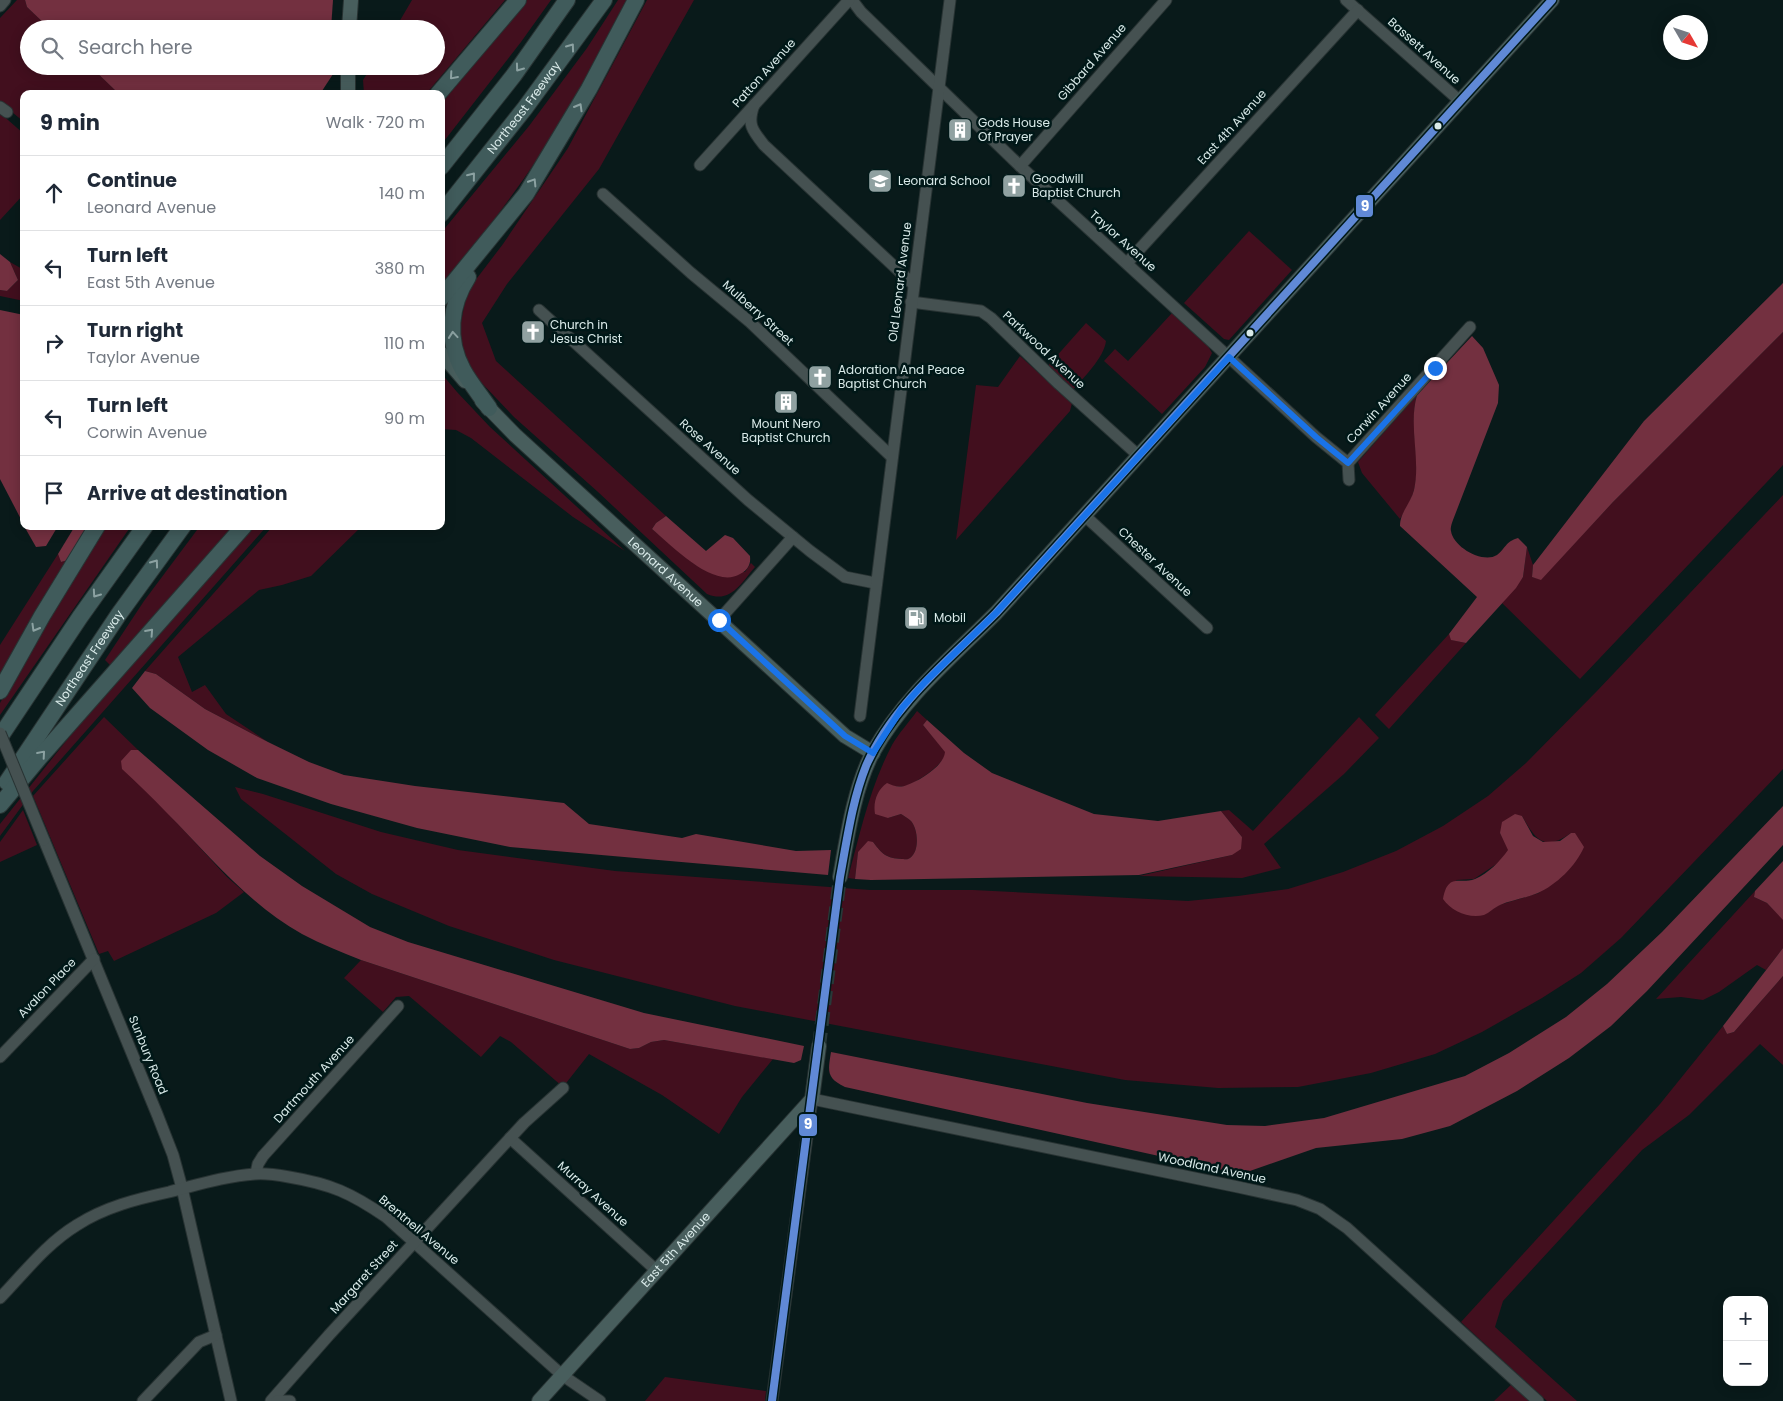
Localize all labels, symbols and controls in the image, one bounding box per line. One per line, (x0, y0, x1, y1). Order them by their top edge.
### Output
street label: Bassett Avenue (1384, 13, 1464, 88)
north arrow (1663, 15, 1708, 60)
street label: Gibbard Avenue (1053, 19, 1130, 104)
search box (20, 20, 445, 75)
icon: search (38, 34, 66, 62)
text: Search here (78, 34, 192, 61)
street label: Patton Avenue (728, 34, 799, 111)
one-way arrow (565, 43, 574, 53)
street label: Northeast Freeway (483, 57, 565, 157)
one-way arrow (516, 62, 525, 72)
one-way arrow (450, 70, 459, 79)
street label: East 4th Avenue (1193, 85, 1270, 168)
one-way arrow (572, 104, 582, 113)
text: 9 min (40, 108, 100, 137)
text: Walk · 720 m (326, 111, 425, 134)
place label: Gods House Of Prayer (978, 114, 1050, 145)
building icon: Gods House Of Prayer (947, 117, 973, 143)
unlabelled marker (1433, 121, 1443, 131)
text: Continue (87, 167, 177, 194)
school or university icon: Leonard School (867, 168, 893, 194)
place label: Goodwill Baptist Church (1032, 170, 1121, 201)
place label: Leonard School (898, 172, 990, 189)
one-way arrow (467, 173, 475, 182)
church icon: Goodwill Baptist Church (1001, 173, 1027, 199)
one-way arrow (527, 178, 537, 187)
icon: ahead (40, 179, 68, 207)
text: 140 m (379, 182, 425, 205)
line badge: 9 (1355, 194, 1374, 218)
text: Leonard Avenue (87, 196, 216, 219)
text: 9 (1361, 196, 1369, 216)
street label: Taylor Avenue (1086, 206, 1161, 275)
street label: Old Leonard Avenue (884, 221, 915, 343)
text: Turn left (87, 242, 168, 269)
icon: left (40, 254, 68, 282)
text: 380 m (375, 257, 425, 280)
text: East 5th Avenue (87, 271, 215, 294)
street label: Mulberry Street (719, 276, 798, 349)
street label: Parkwood Avenue (999, 307, 1089, 392)
place label: Church in Jesus Christ (550, 316, 622, 347)
text: Turn right (87, 317, 183, 344)
church icon: Church in Jesus Christ (520, 319, 546, 345)
unlabelled marker (1245, 328, 1255, 338)
icon: right (40, 329, 68, 357)
one-way arrow (448, 330, 459, 338)
text: 110 m (384, 332, 425, 355)
text: Taylor Avenue (87, 346, 200, 369)
route end (1424, 357, 1447, 380)
place label: Adoration And Peace Baptist Church (838, 361, 965, 392)
church icon: Adoration And Peace Baptist Church (807, 364, 833, 390)
street label: Corwin Avenue (1342, 368, 1415, 447)
building icon: Mount Nero Baptist Church (773, 389, 799, 415)
text: Turn left (87, 392, 168, 419)
icon: left (40, 404, 68, 432)
text: 90 m (384, 407, 425, 430)
street label: Rose Avenue (676, 415, 745, 479)
place label: Mount Nero Baptist Church (742, 415, 830, 446)
text: Corwin Avenue (87, 421, 207, 444)
icon: arrive (40, 479, 68, 507)
text: Arrive at destination (87, 480, 288, 507)
street label: Chester Avenue (1115, 523, 1196, 600)
street label: Leonard Avenue (624, 533, 707, 611)
one-way arrow (149, 559, 158, 569)
one-way arrow (93, 588, 102, 598)
fuel station icon: Mobil (903, 605, 929, 631)
street label: Northeast Freeway (51, 606, 128, 709)
route start (708, 609, 731, 632)
place label: Mobil (934, 609, 966, 626)
one-way arrow (32, 622, 42, 631)
one-way arrow (144, 629, 152, 638)
one-way arrow (36, 750, 45, 759)
street label: Avalon Place (14, 954, 80, 1021)
street label: Sunbury Road (125, 1013, 172, 1097)
street label: Dartmouth Avenue (269, 1031, 358, 1127)
line badge: 9 (798, 1113, 818, 1137)
text: 9 (804, 1114, 812, 1134)
street label: Woodland Avenue (1156, 1148, 1268, 1187)
street label: Murray Avenue (554, 1157, 633, 1230)
street label: Brentnell Avenue (375, 1191, 463, 1268)
street label: East 5th Avenue (637, 1208, 714, 1291)
street label: Margaret Street (326, 1236, 401, 1317)
map controls (1723, 1296, 1768, 1386)
button: + (1723, 1296, 1768, 1341)
button: − (1723, 1341, 1768, 1386)

